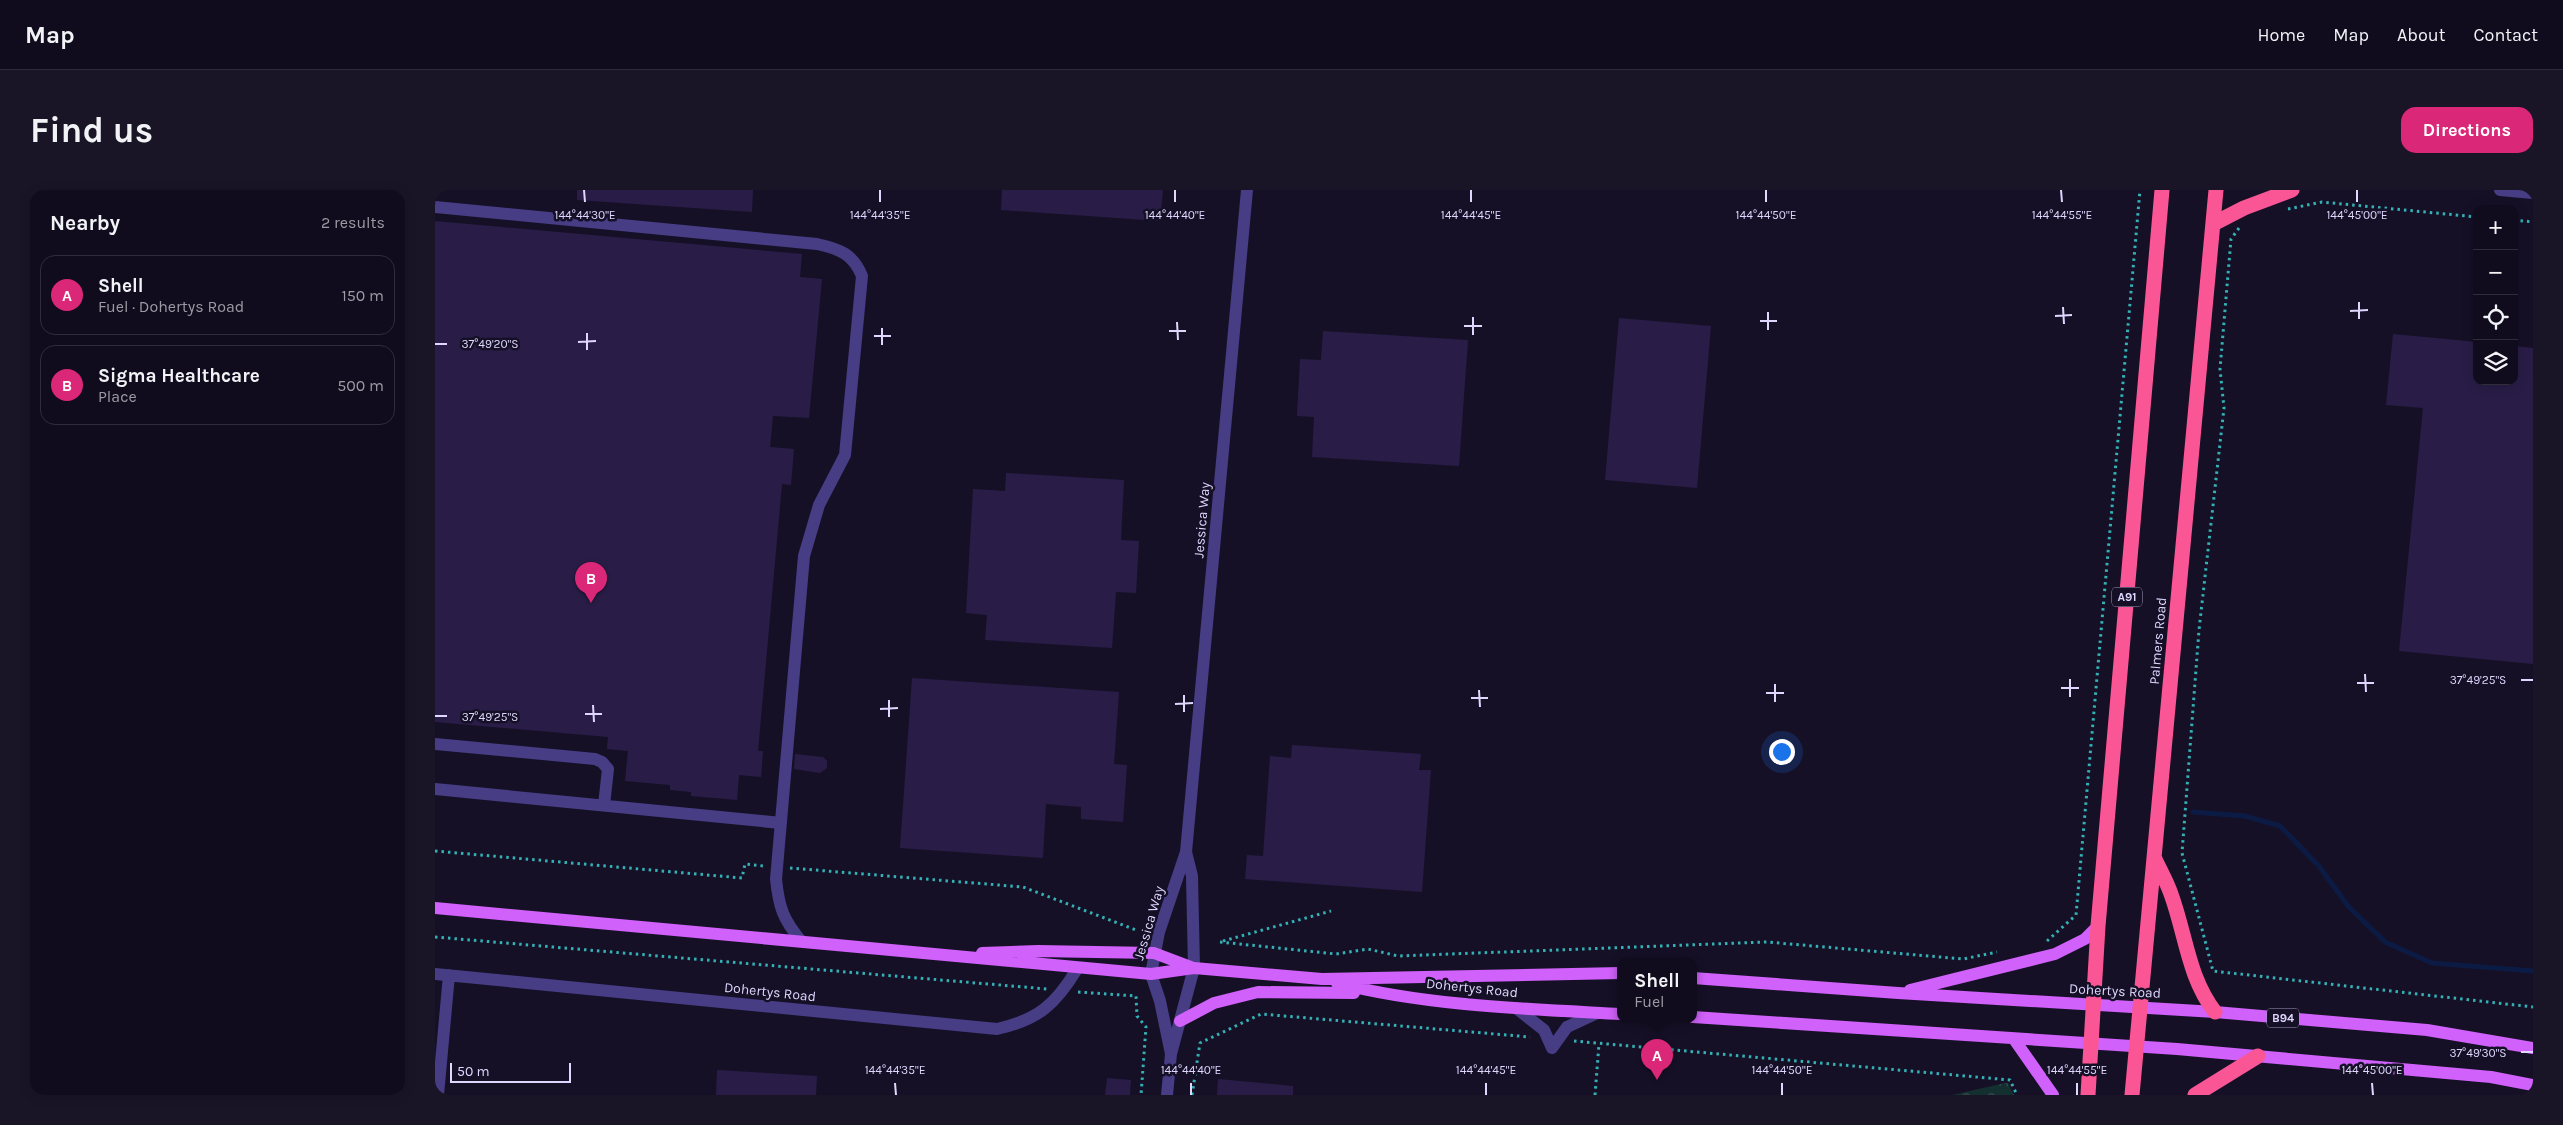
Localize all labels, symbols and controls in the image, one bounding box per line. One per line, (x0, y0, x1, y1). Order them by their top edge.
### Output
text: Map (25, 21, 75, 49)
text: Home (2257, 24, 2305, 46)
text: Map (2333, 24, 2369, 46)
text: About (2397, 24, 2446, 46)
text: Contact (2474, 24, 2538, 46)
button: Directions (2401, 107, 2533, 153)
text: Find us (30, 110, 153, 151)
map controls (2473, 205, 2518, 385)
button: + (2473, 205, 2518, 250)
text: 144°44'30"E (554, 208, 616, 222)
text: 144°44'35"E (850, 208, 910, 222)
text: 144°44'40"E (1145, 208, 1205, 222)
text: 144°44'45"E (1441, 208, 1501, 222)
text: 144°44'50"E (1736, 208, 1796, 222)
text: 144°44'55"E (2032, 208, 2092, 222)
text: 144°45'00"E (2326, 208, 2388, 222)
text: Nearby (50, 211, 120, 235)
text: 2 results (321, 213, 385, 232)
button: − (2473, 250, 2518, 295)
text: Shell (98, 275, 144, 297)
text: A (62, 286, 72, 305)
text: 150 m (341, 286, 384, 305)
button: locate (2473, 295, 2518, 340)
text: Fuel · Dohertys Road (98, 297, 244, 316)
text: 37°49'20"S (461, 337, 519, 351)
button: layers (2473, 340, 2518, 385)
text: Sigma Healthcare (98, 365, 260, 387)
text: B (62, 376, 72, 395)
text: 500 m (337, 376, 384, 395)
text: Place (98, 387, 137, 406)
street label: Jessica Way (1190, 481, 1214, 559)
pin: B (575, 562, 607, 603)
road number: A91 (2112, 588, 2142, 607)
street label: Palmers Road (2146, 597, 2170, 685)
text: 37°49'25"S (2450, 673, 2506, 687)
text: 37°49'25"S (462, 710, 518, 724)
your location (1769, 739, 1795, 765)
street label: Jessica Way (1130, 884, 1168, 962)
popup (1617, 958, 1697, 1023)
text: Shell (1634, 970, 1680, 992)
street label: Dohertys Road (1425, 975, 1519, 1001)
street label: Dohertys Road (723, 979, 817, 1005)
street label: Dohertys Road (2068, 980, 2162, 1002)
text: Fuel (1634, 992, 1665, 1011)
road number: B94 (2267, 1008, 2299, 1028)
pin: A (1641, 1039, 1673, 1080)
text: 37°49'30"S (2449, 1046, 2507, 1060)
scale bar (450, 1060, 571, 1083)
text: 50 m (457, 1063, 490, 1080)
text: 144°44'35"E (865, 1063, 925, 1077)
text: 144°44'40"E (1161, 1063, 1221, 1077)
text: 144°44'45"E (1456, 1063, 1516, 1077)
text: 144°44'50"E (1752, 1063, 1812, 1077)
text: 144°44'55"E (2047, 1063, 2107, 1077)
text: 144°45'00"E (2341, 1063, 2403, 1077)

